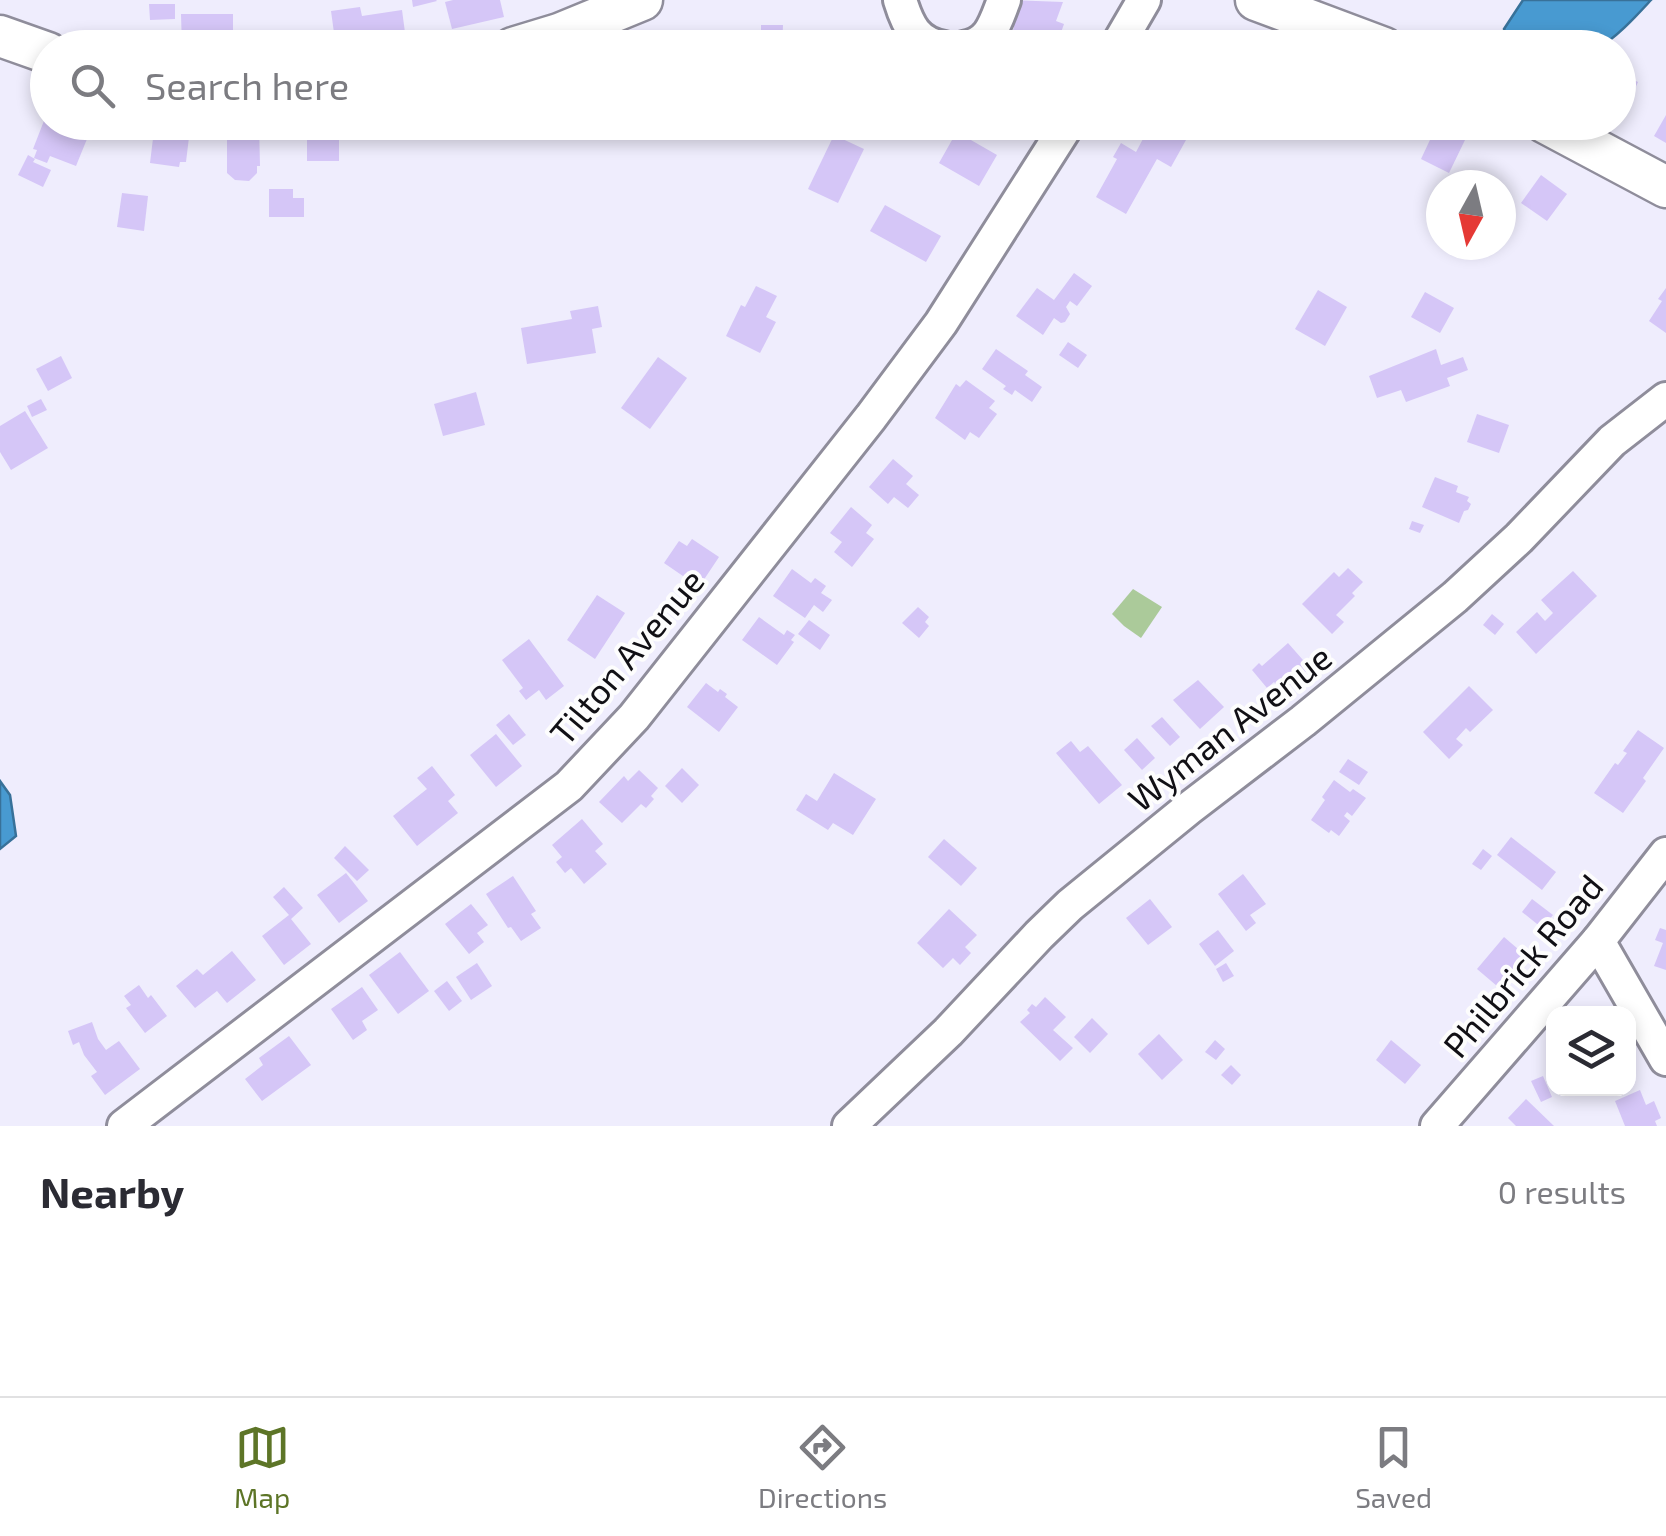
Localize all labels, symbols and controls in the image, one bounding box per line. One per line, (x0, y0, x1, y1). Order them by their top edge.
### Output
search box (30, 30, 1636, 140)
icon: search (65, 58, 120, 113)
text: Search here (145, 62, 349, 108)
north arrow (1426, 170, 1516, 260)
street label: Tilton Avenue (540, 559, 712, 753)
street label: Wyman Avenue (1119, 635, 1339, 819)
street label: Philbrick Road (1433, 865, 1611, 1065)
map controls (1546, 1006, 1636, 1096)
button: layers (1546, 1006, 1636, 1096)
text: Nearby (40, 1166, 184, 1216)
text: 0 results (1498, 1172, 1626, 1210)
tab: Map (234, 1420, 290, 1514)
tab: Directions (758, 1420, 887, 1514)
tab: Saved (1355, 1420, 1432, 1514)

